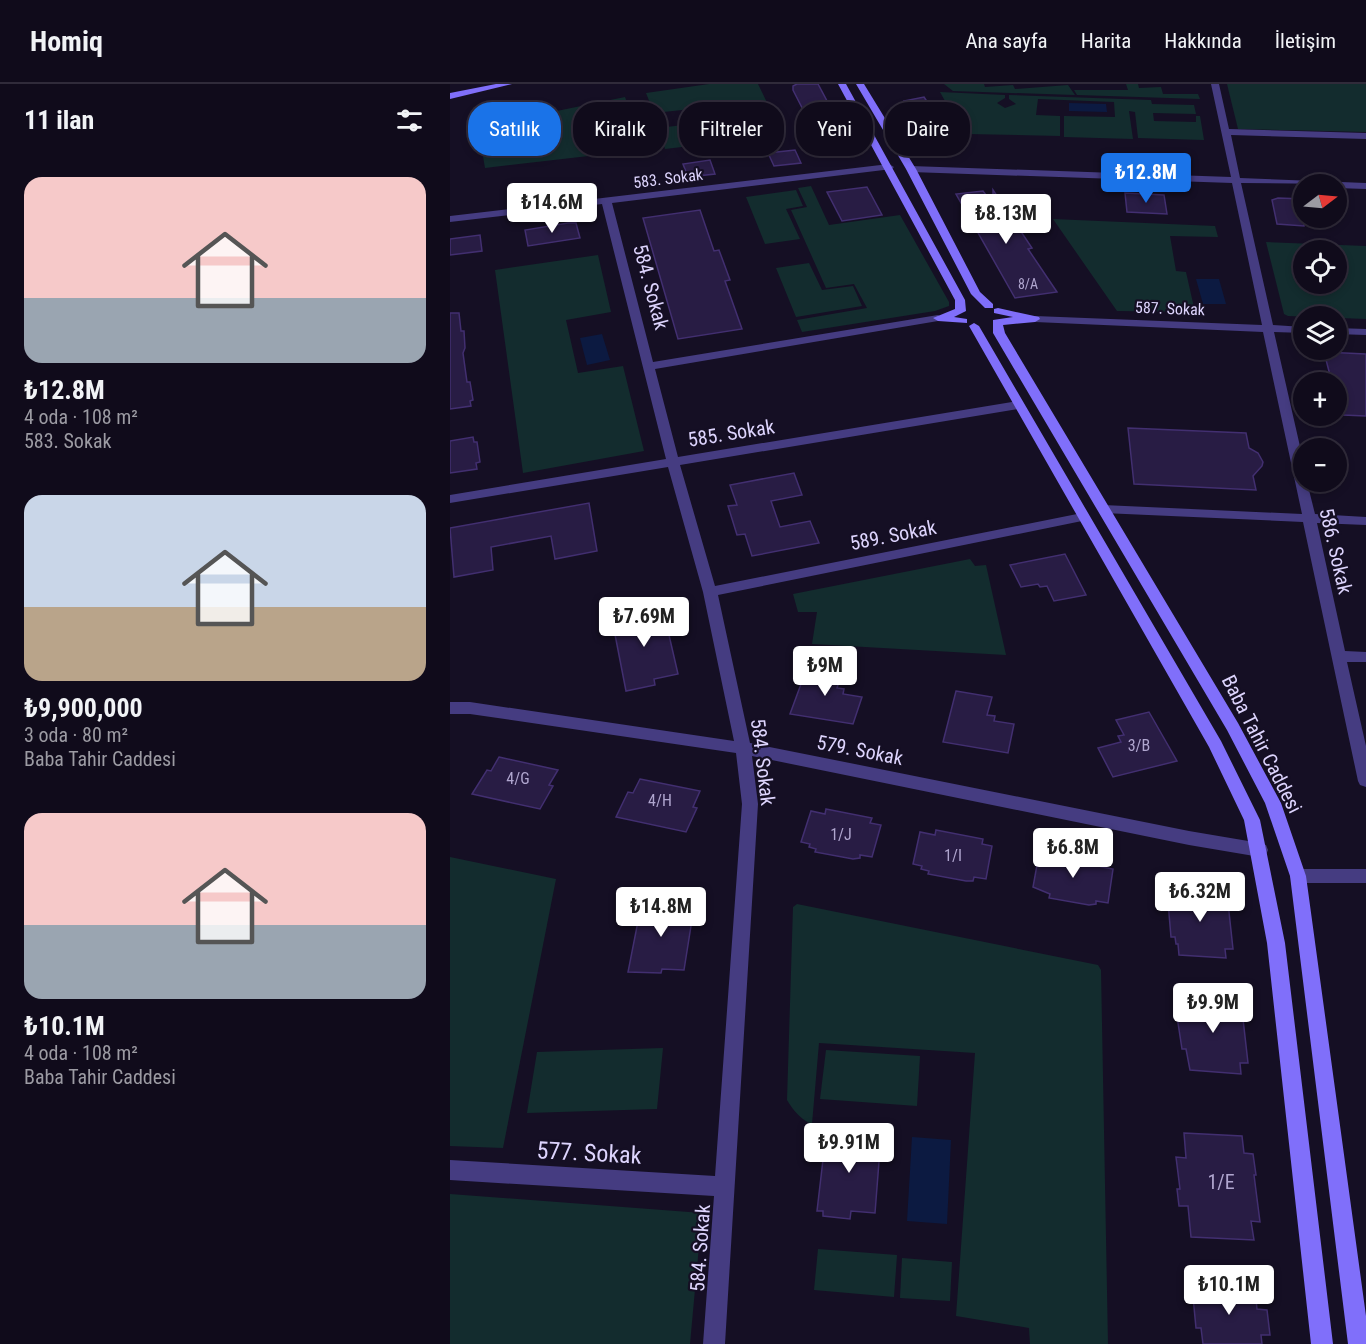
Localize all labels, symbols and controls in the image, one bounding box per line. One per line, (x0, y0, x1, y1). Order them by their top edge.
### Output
text: Homiq (30, 25, 103, 58)
text: Ana sayfa (965, 29, 1048, 53)
text: Harita (1081, 29, 1131, 53)
text: Hakkında (1164, 29, 1242, 53)
text: İletişim (1275, 29, 1336, 53)
chip: Satılık (468, 102, 561, 156)
chip: Kiralık (573, 102, 667, 156)
chip: Filtreler (679, 102, 784, 156)
chip: Yeni (796, 102, 873, 156)
chip: Daire (885, 102, 970, 156)
icon: filters (393, 104, 426, 137)
text: 11 ilan (24, 105, 94, 135)
pin: ₺12.8M (1097, 153, 1195, 204)
text: ₺12.8M (1115, 160, 1177, 184)
street label: 583. Sokak (632, 165, 705, 192)
north arrow (1293, 174, 1347, 228)
map controls (1293, 174, 1347, 492)
pin: ₺14.6M (503, 183, 601, 234)
text: ₺14.6M (521, 190, 583, 214)
pin: ₺8.13M (957, 194, 1055, 245)
text: ₺8.13M (975, 201, 1037, 225)
icon: home (171, 216, 279, 324)
button: locate (1293, 240, 1347, 294)
street label: 584. Sokak (628, 242, 674, 332)
house number: 8/A (1018, 276, 1038, 292)
street label: 587. Sokak (1135, 298, 1206, 319)
button: layers (1293, 306, 1347, 360)
button: + (1293, 372, 1347, 426)
text: ₺12.8M (24, 375, 105, 405)
text: 4 oda · 108 m² (24, 405, 138, 429)
street label: 585. Sokak (686, 414, 776, 452)
text: 583. Sokak (24, 429, 112, 453)
button: − (1293, 438, 1347, 492)
street label: 586. Sokak (1314, 506, 1358, 596)
street label: 589. Sokak (848, 515, 938, 555)
icon: home (171, 534, 279, 642)
pin: ₺7.69M (595, 597, 693, 648)
text: ₺7.69M (613, 604, 675, 628)
pin: ₺9M (796, 646, 854, 697)
text: ₺9M (807, 653, 843, 677)
street label: Baba Tahir Caddesi (1217, 671, 1307, 817)
text: ₺9,900,000 (24, 693, 143, 723)
street label: 584. Sokak (746, 717, 780, 807)
text: 3 oda · 80 m² (24, 723, 128, 747)
street label: 579. Sokak (815, 730, 905, 770)
house number: 3/B (1128, 736, 1150, 755)
text: Baba Tahir Caddesi (24, 747, 176, 771)
house number: 4/G (506, 769, 530, 788)
house number: 4/H (648, 791, 672, 810)
house number: 1/J (830, 825, 852, 844)
pin: ₺6.8M (1031, 828, 1115, 879)
text: ₺6.8M (1047, 835, 1099, 859)
house number: 1/I (944, 846, 962, 865)
icon: home (171, 852, 279, 960)
pin: ₺6.32M (1151, 872, 1249, 923)
text: ₺6.32M (1169, 879, 1231, 903)
pin: ₺14.8M (612, 887, 710, 938)
text: ₺14.8M (630, 894, 692, 918)
pin: ₺9.9M (1171, 983, 1255, 1034)
text: ₺9.9M (1187, 990, 1239, 1014)
text: ₺10.1M (24, 1011, 105, 1041)
text: 4 oda · 108 m² (24, 1041, 138, 1065)
text: Baba Tahir Caddesi (24, 1065, 176, 1089)
pin: ₺9.91M (800, 1123, 898, 1174)
text: ₺9.91M (818, 1130, 880, 1154)
street label: 577. Sokak (536, 1136, 642, 1170)
house number: 1/E (1207, 1170, 1235, 1194)
street label: 584. Sokak (685, 1204, 715, 1292)
pin: ₺10.1M (1180, 1265, 1278, 1316)
text: ₺10.1M (1198, 1272, 1260, 1296)

